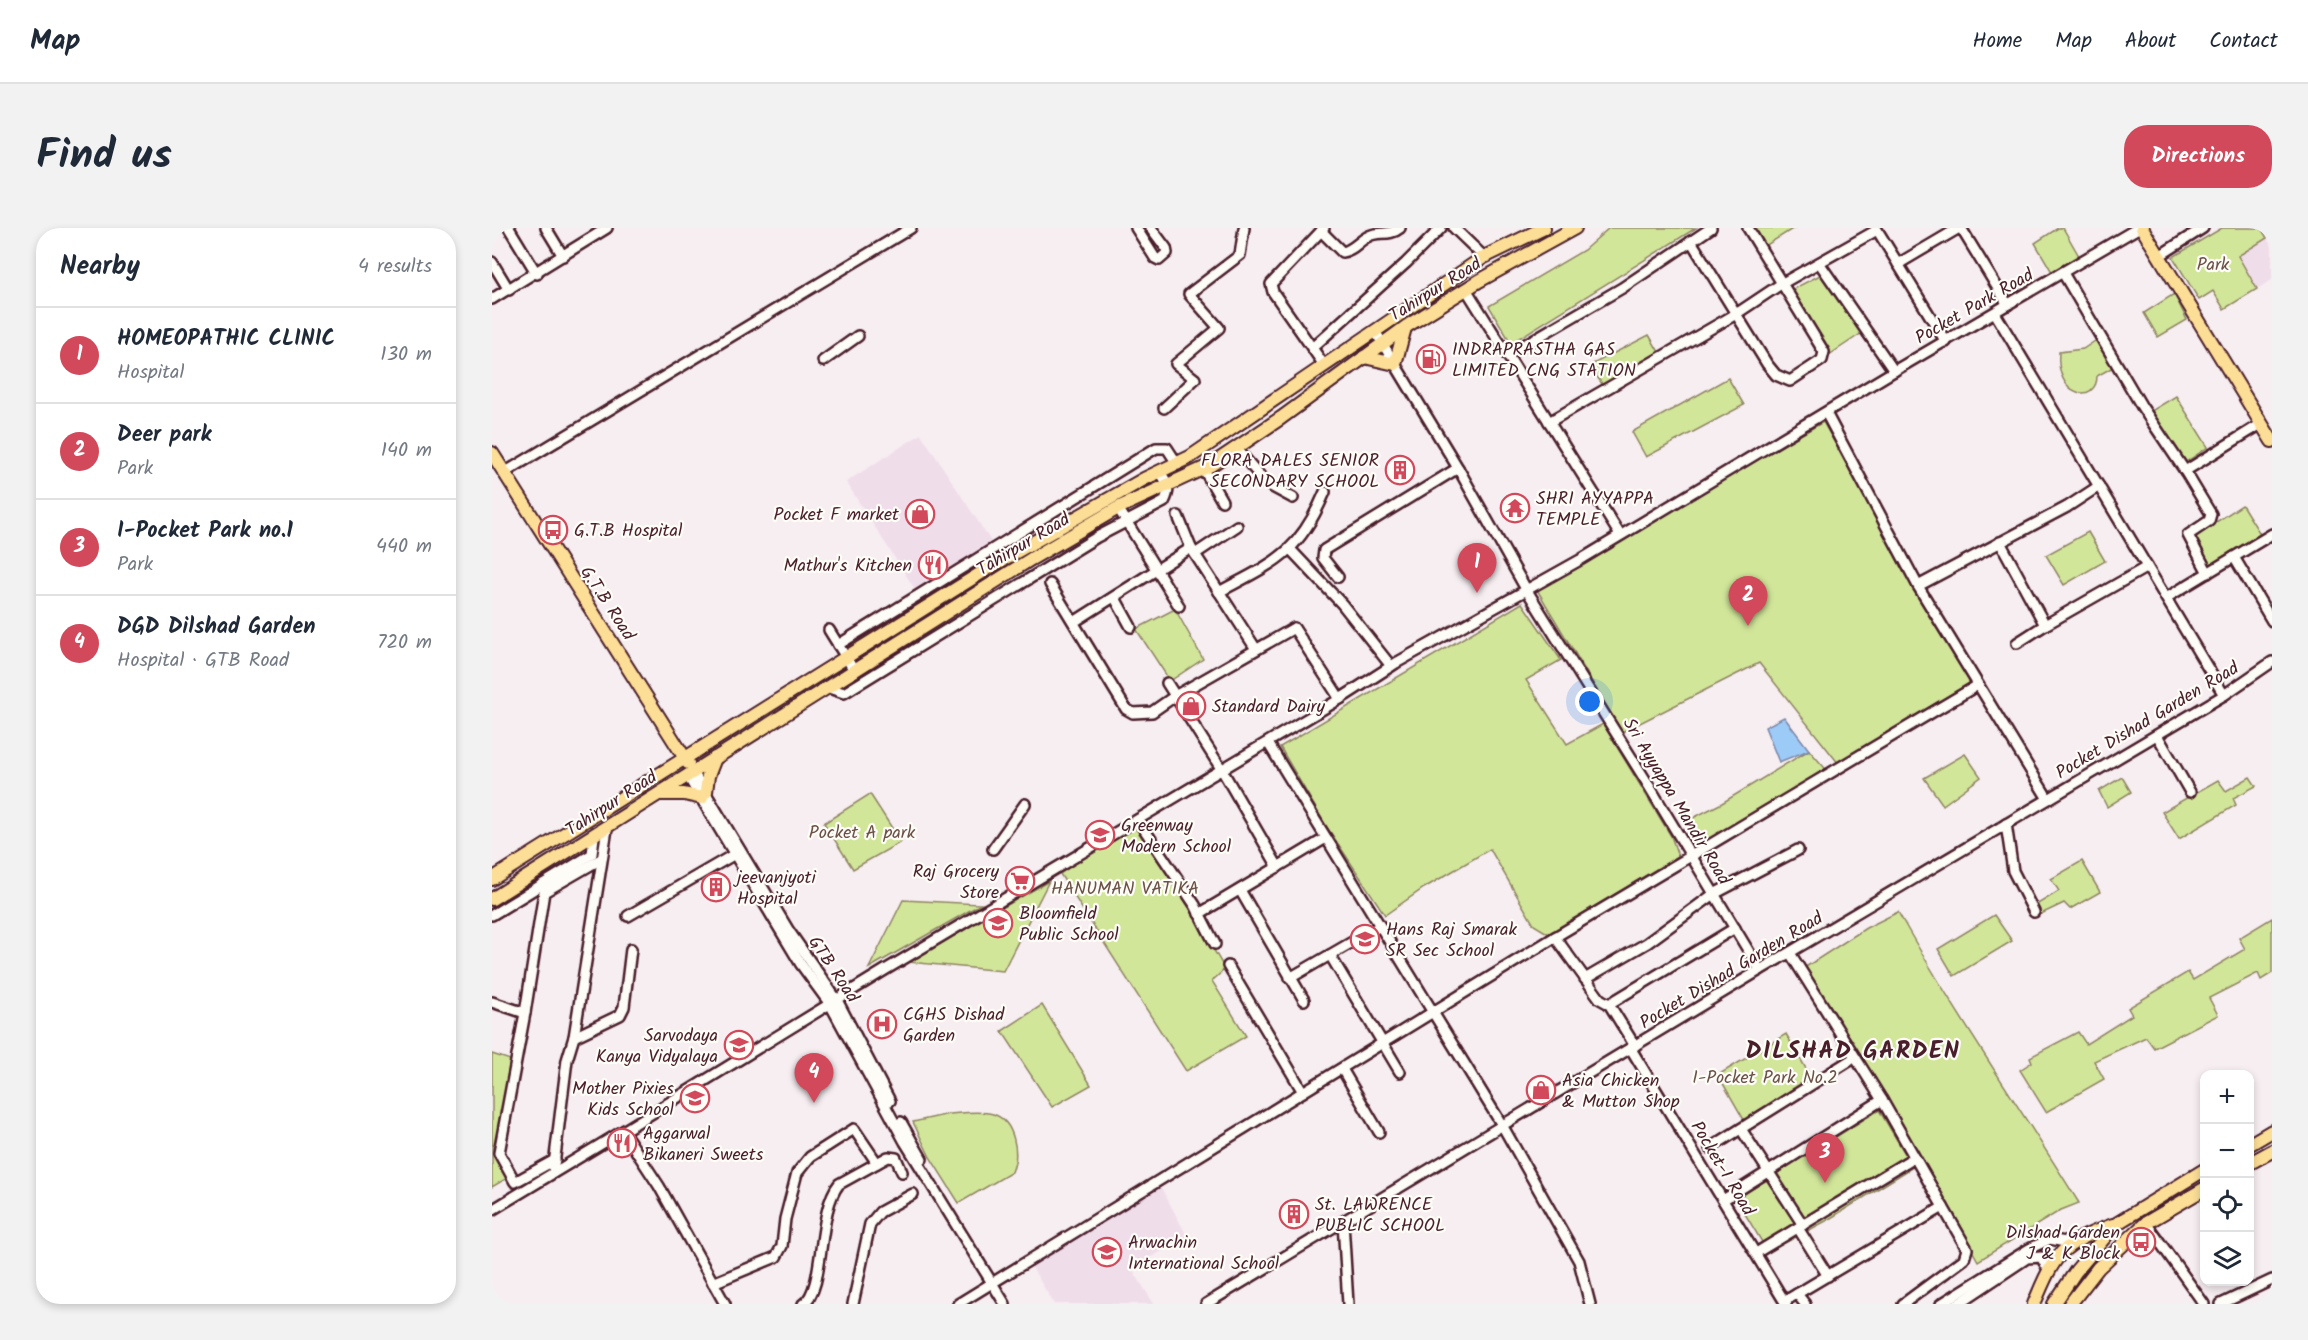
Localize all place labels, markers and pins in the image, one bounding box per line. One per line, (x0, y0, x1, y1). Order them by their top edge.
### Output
place label: INDRAPRASTHA GAS LIMITED CNG STATION (1452, 336, 1636, 386)
fuel station icon: INDRAPRASTHA GAS LIMITED CNG STATION (1415, 343, 1447, 375)
place label: FLORA DALES SENIOR SECONDARY SCHOOL (1201, 447, 1379, 497)
building icon: FLORA DALES SENIOR SECONDARY SCHOOL (1384, 454, 1416, 486)
place label: SHRI AYYAPPA TEMPLE (1536, 485, 1654, 535)
temple icon: SHRI AYYAPPA TEMPLE (1499, 492, 1531, 524)
shop icon: Pocket F market (904, 498, 936, 530)
place label: Pocket F market (773, 501, 900, 530)
bus stop icon: G.T.B Hospital (537, 514, 569, 546)
place label: G.T.B Hospital (574, 517, 683, 546)
pin: 1 (1458, 544, 1496, 593)
restaurant icon: Mathur's Kitchen (917, 549, 949, 581)
place label: Mathur's Kitchen (783, 552, 912, 581)
pin: 2 (1728, 576, 1768, 626)
shop icon: Standard Dairy (1175, 690, 1207, 722)
place label: Standard Dairy (1212, 693, 1325, 722)
place label: Greenway Modern School (1121, 812, 1232, 862)
school or university icon: Greenway Modern School (1084, 819, 1116, 851)
place label: Raj Grocery Store (913, 858, 1000, 908)
place label: jeevanjyoti Hospital (733, 864, 817, 914)
supermarket icon: Raj Grocery Store (1004, 865, 1036, 897)
building icon: jeevanjyoti Hospital (700, 871, 732, 903)
place label: Bloomfield Public School (1019, 900, 1119, 950)
school or university icon: Bloomfield Public School (982, 907, 1014, 939)
place label: Hans Raj Smarak SR Sec School (1386, 916, 1517, 966)
school or university icon: Hans Raj Smarak SR Sec School (1349, 923, 1381, 955)
place label: CGHS Dishad Garden (903, 1001, 1005, 1051)
hospital icon: CGHS Dishad Garden (866, 1008, 898, 1040)
place label: Sarvodaya Kanya Vidyalaya (596, 1022, 718, 1072)
school or university icon: Sarvodaya Kanya Vidyalaya (723, 1029, 755, 1061)
pin: 4 (794, 1054, 834, 1103)
place label: Asia Chicken & Mutton Shop (1562, 1067, 1680, 1117)
shop icon: Asia Chicken & Mutton Shop (1525, 1074, 1557, 1106)
place label: Mother Pixies Kids School (572, 1075, 675, 1125)
school or university icon: Mother Pixies Kids School (679, 1082, 711, 1114)
place label: Aggarwal Bikaneri Sweets (643, 1120, 764, 1170)
restaurant icon: Aggarwal Bikaneri Sweets (606, 1127, 638, 1159)
pin: 3 (1806, 1134, 1844, 1183)
place label: St. LAWRENCE PUBLIC SCHOOL (1315, 1191, 1445, 1241)
building icon: St. LAWRENCE PUBLIC SCHOOL (1278, 1198, 1310, 1230)
place label: Dilshad Garden J & K Block (2006, 1219, 2121, 1269)
bus stop icon: Dilshad Garden J & K Block (2125, 1226, 2157, 1258)
place label: Arwachin International School (1128, 1229, 1280, 1279)
school or university icon: Arwachin International School (1091, 1236, 1123, 1268)

